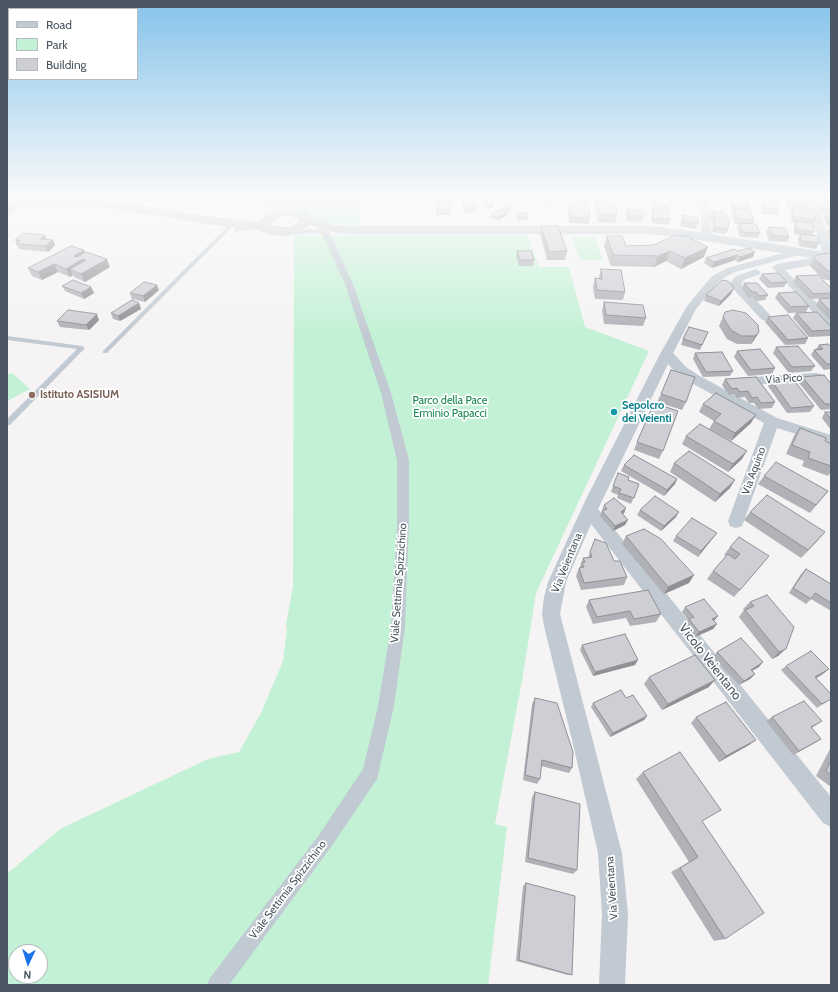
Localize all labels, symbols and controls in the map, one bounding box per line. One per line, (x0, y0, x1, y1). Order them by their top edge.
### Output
legend (8, 8, 138, 80)
text: Road (46, 17, 72, 32)
text: Park (46, 37, 68, 52)
text: Building (46, 57, 87, 72)
street label: Via Pico (765, 371, 803, 387)
place label: Istituto ASISIUM (40, 388, 119, 402)
marker: Istituto ASISIUM (27, 390, 37, 400)
park label: Parco della Pace Erminio Papacci (413, 394, 487, 420)
place label: Sepolcro dei Veienti (622, 399, 672, 425)
marker: Sepolcro dei Veienti (609, 407, 619, 417)
street label: Via Aquino (739, 445, 769, 497)
street label: Viale Settimia Spizzichino (388, 523, 410, 643)
street label: Via Veientana (549, 531, 585, 595)
street label: Vicolo Veientano (675, 621, 745, 703)
street label: Viale Settimia Spizzichino (247, 838, 329, 942)
street label: Via Veientana (603, 856, 621, 920)
north arrow (8, 944, 48, 984)
text: N (23, 968, 32, 982)

